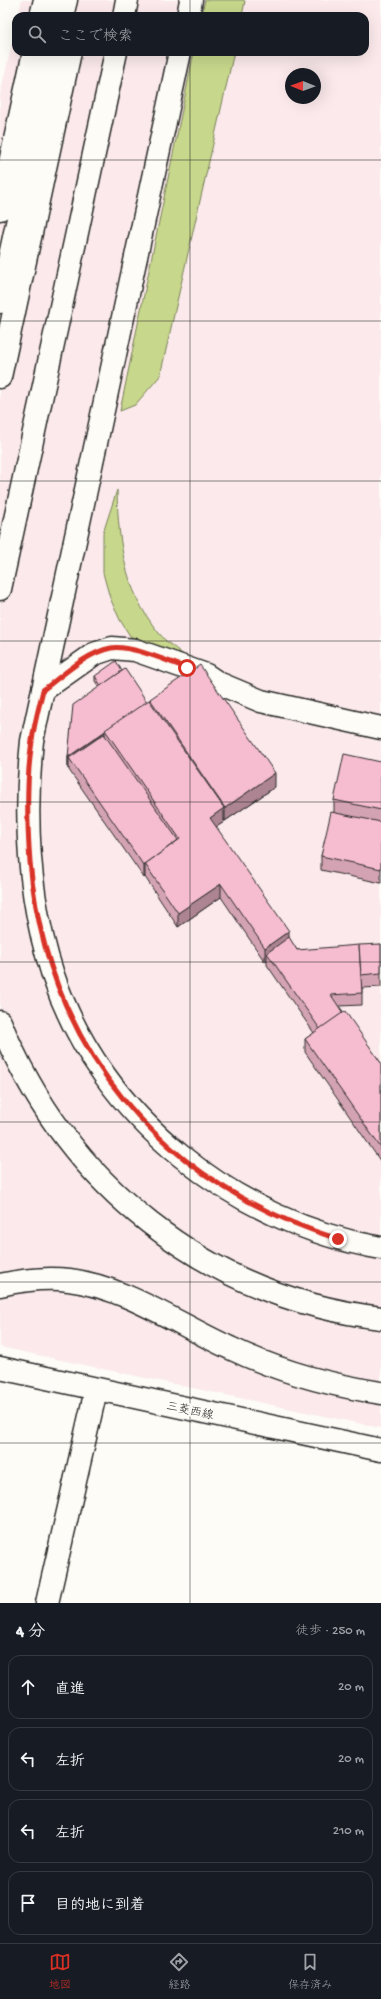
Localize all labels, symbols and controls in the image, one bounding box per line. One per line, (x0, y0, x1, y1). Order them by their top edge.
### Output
search box (12, 12, 369, 56)
icon: search (26, 23, 48, 45)
text: ここで検索 (58, 28, 133, 46)
north arrow (285, 68, 321, 104)
route start (178, 659, 196, 677)
route end (329, 1230, 347, 1248)
street label: 三菱西線 (165, 1399, 215, 1424)
text: 4 分 (16, 1623, 45, 1643)
text: 徒歩 · 250 m (296, 1624, 365, 1639)
icon: ahead (17, 1676, 39, 1698)
text: 20 m (338, 1680, 364, 1695)
text: 直進 (55, 1681, 85, 1699)
icon: left (17, 1748, 39, 1770)
text: 20 m (338, 1752, 364, 1767)
text: 左折 (55, 1753, 85, 1771)
icon: left (17, 1820, 39, 1842)
text: 210 m (333, 1824, 364, 1839)
text: 左折 (55, 1825, 85, 1843)
icon: arrive (17, 1892, 39, 1914)
text: 目的地に到着 (55, 1897, 145, 1915)
tab: 地図 (49, 1951, 71, 1992)
tab: 経路 (168, 1951, 190, 1992)
tab: 保存済み (288, 1951, 332, 1992)

